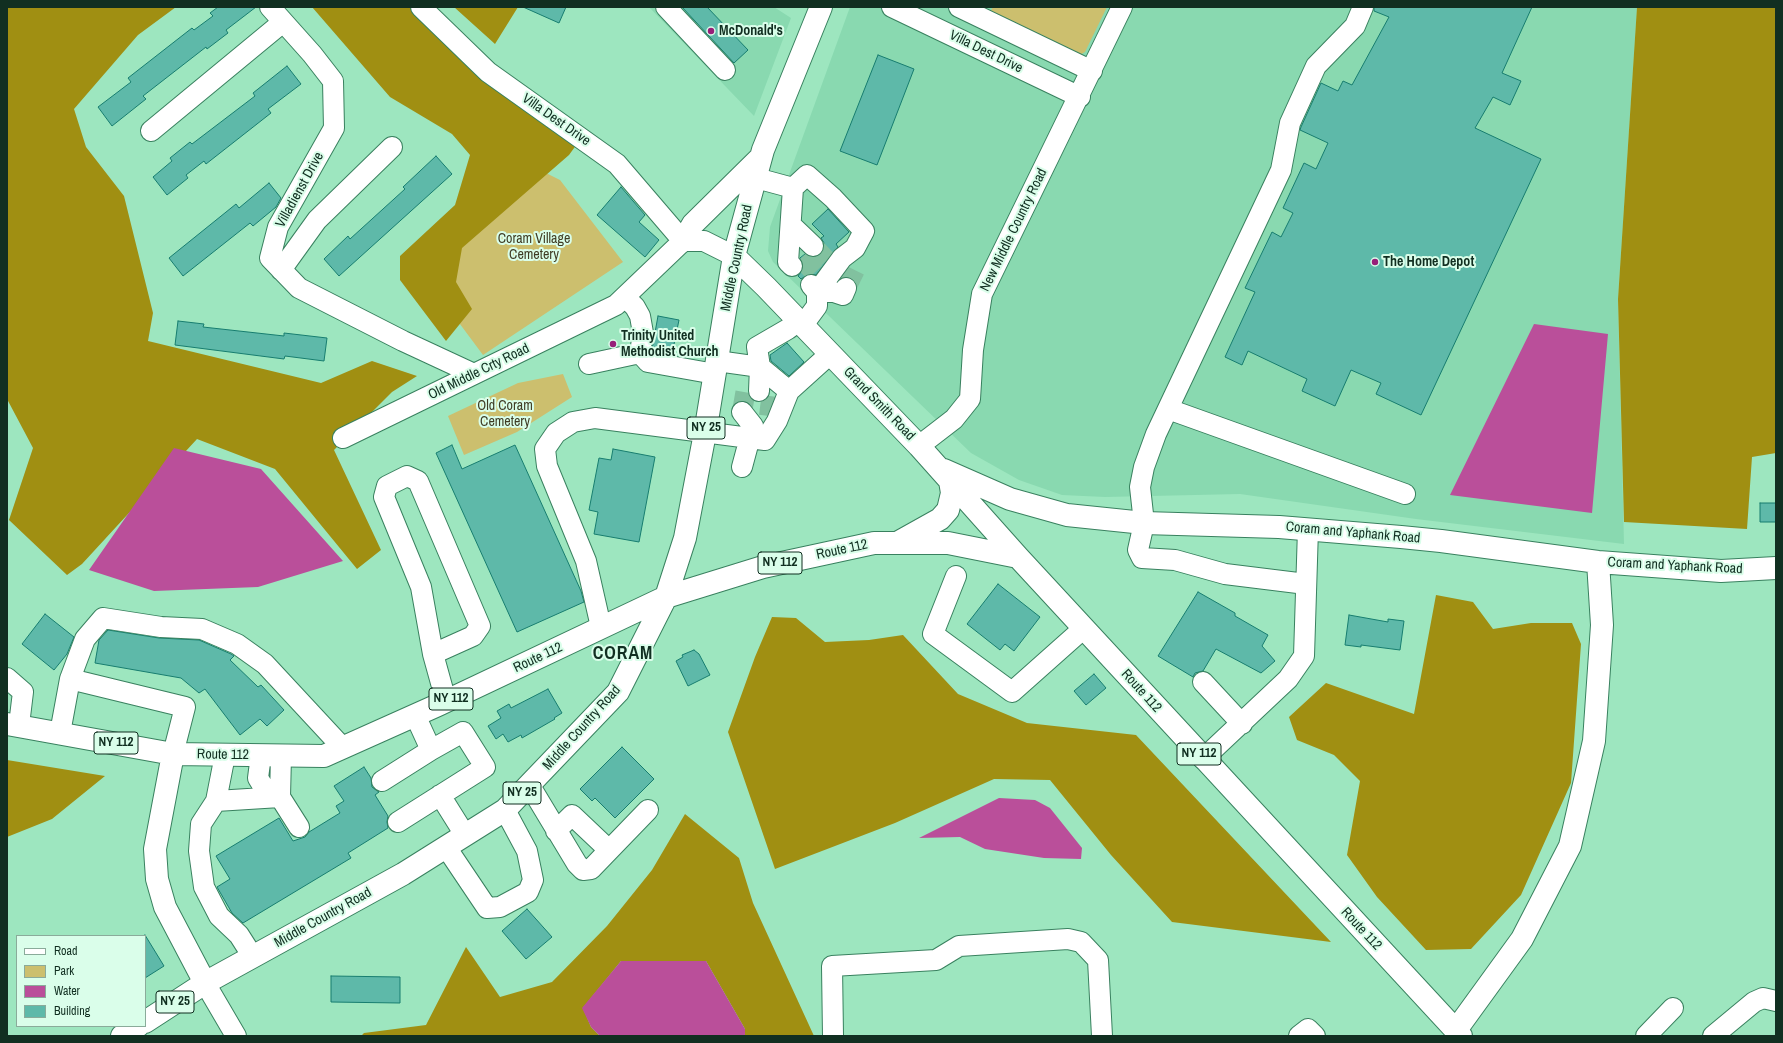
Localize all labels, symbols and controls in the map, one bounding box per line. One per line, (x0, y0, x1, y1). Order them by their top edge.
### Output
place label: McDonald's (719, 23, 783, 39)
marker: McDonald's (706, 26, 716, 36)
street label: Villa Dest Drive (947, 27, 1025, 77)
street label: Villa Dest Drive (519, 90, 593, 150)
street label: Villadienst Drive (272, 149, 328, 231)
street label: New Middle Country Road (977, 166, 1051, 294)
street label: Middle Country Road (718, 203, 756, 313)
park label: Coram Village Cemetery (498, 231, 570, 264)
place label: The Home Depot (1383, 254, 1474, 270)
marker: The Home Depot (1370, 257, 1380, 267)
place label: Trinity United Methodist Church (621, 328, 719, 360)
marker: Trinity United Methodist Church (608, 339, 618, 349)
street label: Old Middle Crty Road (426, 340, 532, 404)
street label: Grand Smith Road (840, 364, 918, 444)
park label: Old Coram Cemetery (477, 398, 533, 430)
road number: NY 25 (687, 417, 725, 439)
street label: Coram and Yaphank Road (1285, 519, 1421, 547)
street label: Route 112 (815, 536, 869, 564)
road number: NY 112 (758, 552, 802, 574)
street label: Coram and Yaphank Road (1607, 554, 1743, 578)
street label: Route 112 (511, 639, 565, 677)
district label: CORAM (593, 643, 653, 665)
street label: Route 112 (1117, 666, 1165, 716)
street label: Middle Country Road (539, 682, 625, 774)
road number: NY 112 (429, 688, 473, 710)
road number: NY 112 (94, 732, 138, 754)
road number: NY 112 (1177, 743, 1221, 765)
street label: Route 112 (197, 746, 249, 764)
road number: NY 25 (503, 782, 541, 804)
street label: Middle Country Road (271, 884, 375, 952)
street label: Route 112 (1337, 904, 1385, 954)
legend (16, 935, 146, 1027)
text: Road (54, 943, 78, 959)
text: Park (54, 963, 74, 979)
text: Water (54, 983, 80, 999)
road number: NY 25 (156, 991, 194, 1013)
text: Building (54, 1003, 90, 1019)

